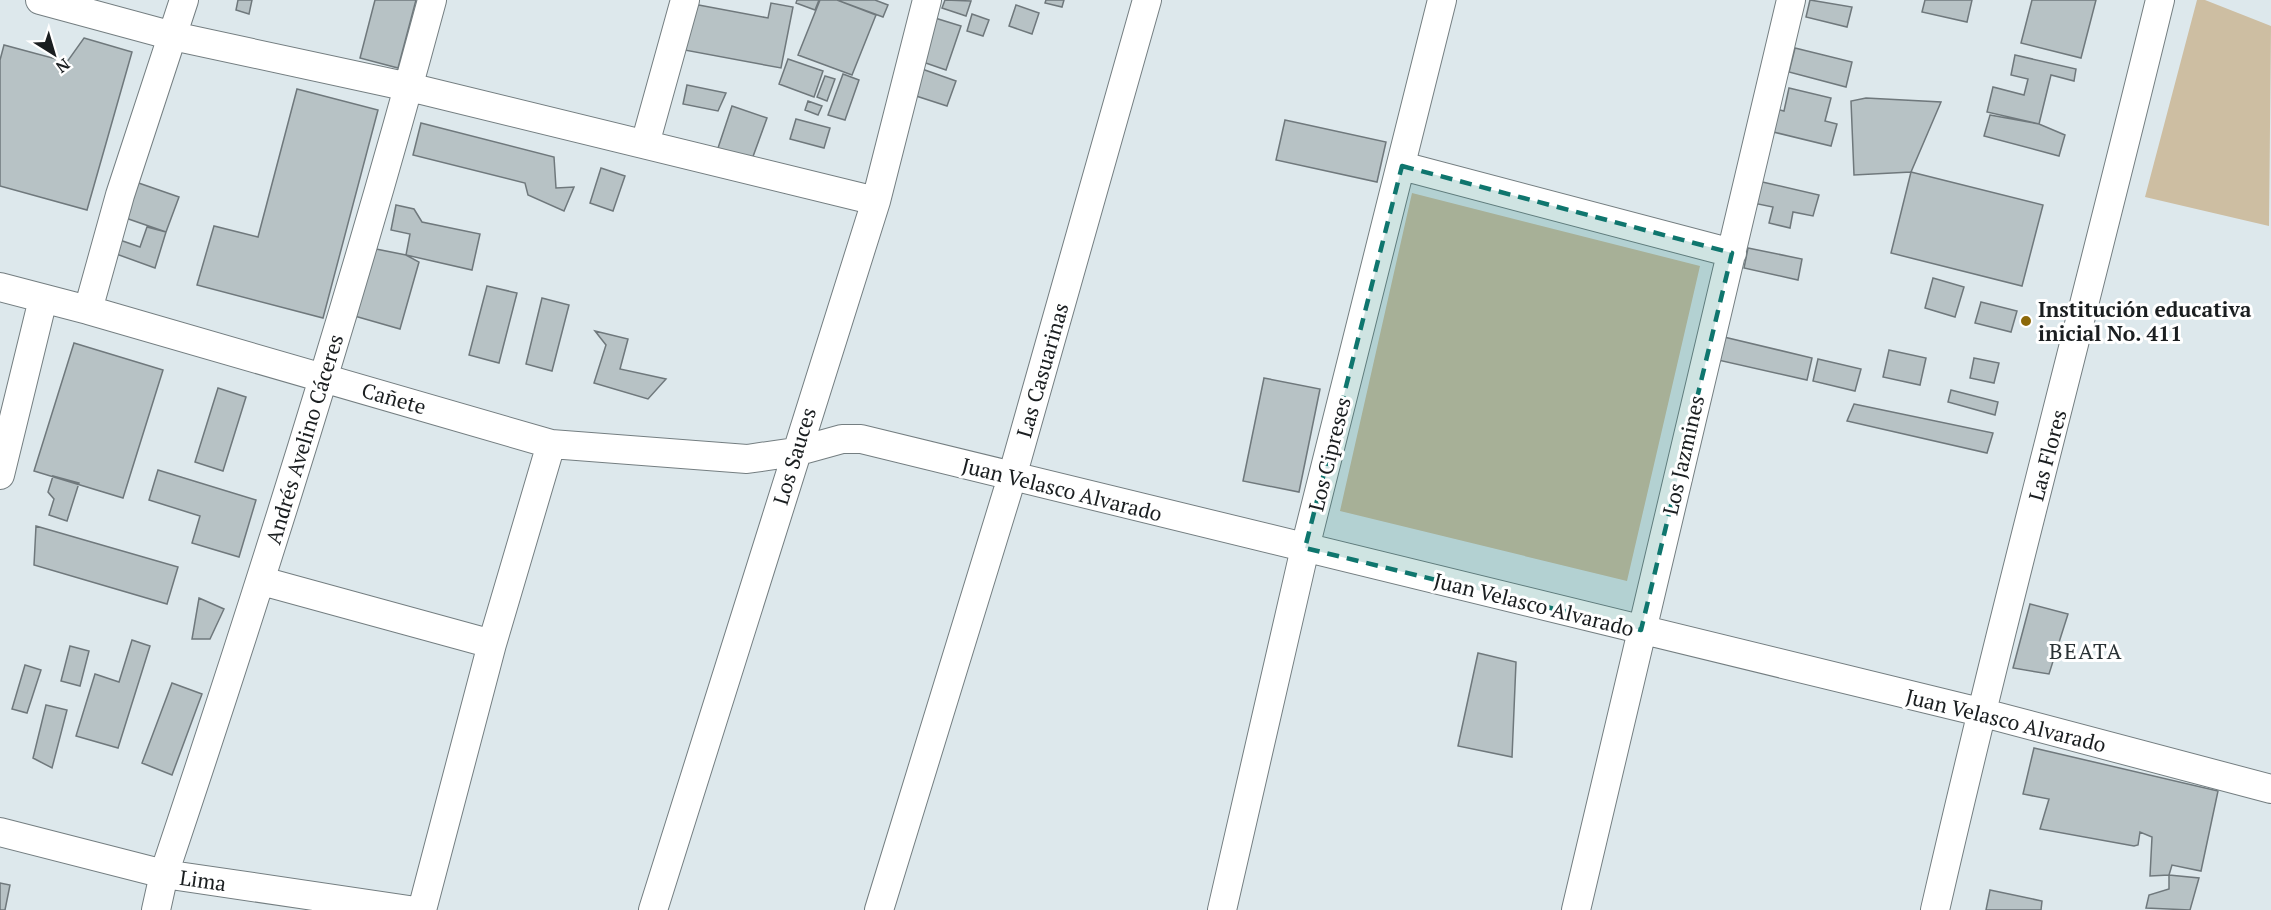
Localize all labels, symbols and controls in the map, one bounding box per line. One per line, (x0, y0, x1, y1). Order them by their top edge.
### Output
north arrow (24, 24, 84, 84)
text: N (52, 54, 74, 78)
place label: Institución educativa inicial No. 411 (2038, 295, 2252, 347)
street label: Las Casuarinas (1009, 299, 1075, 441)
marker: Institución educativa inicial No. 411 (2019, 314, 2033, 328)
street label: Andrés Avelino Cáceres (259, 331, 349, 547)
street label: Cañete (359, 376, 429, 420)
street label: Los Jazmines (1656, 392, 1710, 518)
street label: Los Cipreses (1301, 394, 1357, 514)
street label: Los Sauces (766, 404, 822, 508)
street label: Las Flores (2021, 406, 2073, 504)
street label: Juan Velasco Alvarado (959, 451, 1165, 527)
street label: Juan Velasco Alvarado (1431, 566, 1637, 642)
district label: BEATA (2049, 636, 2123, 665)
street label: Juan Velasco Alvarado (1903, 682, 2109, 758)
street label: Lima (178, 863, 228, 897)

